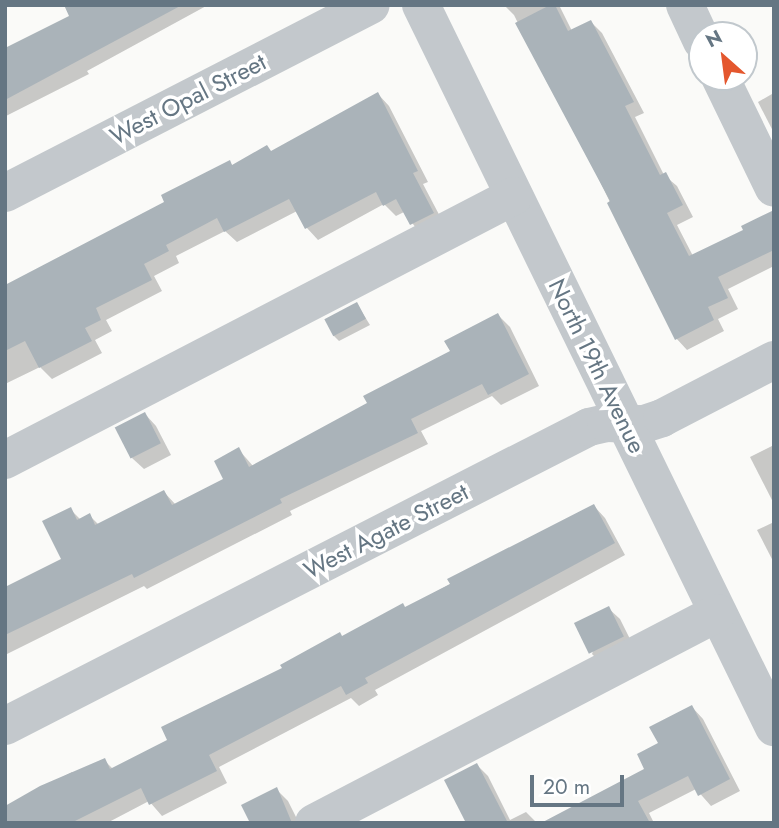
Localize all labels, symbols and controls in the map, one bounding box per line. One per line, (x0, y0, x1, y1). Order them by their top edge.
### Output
north arrow (688, 21, 758, 91)
text: N (701, 23, 727, 54)
street label: West Opal Street (105, 47, 271, 151)
street label: North 19th Avenue (542, 274, 652, 458)
street label: West Agate Street (299, 477, 473, 585)
scale bar (534, 762, 628, 806)
text: 20 m (543, 772, 590, 802)

